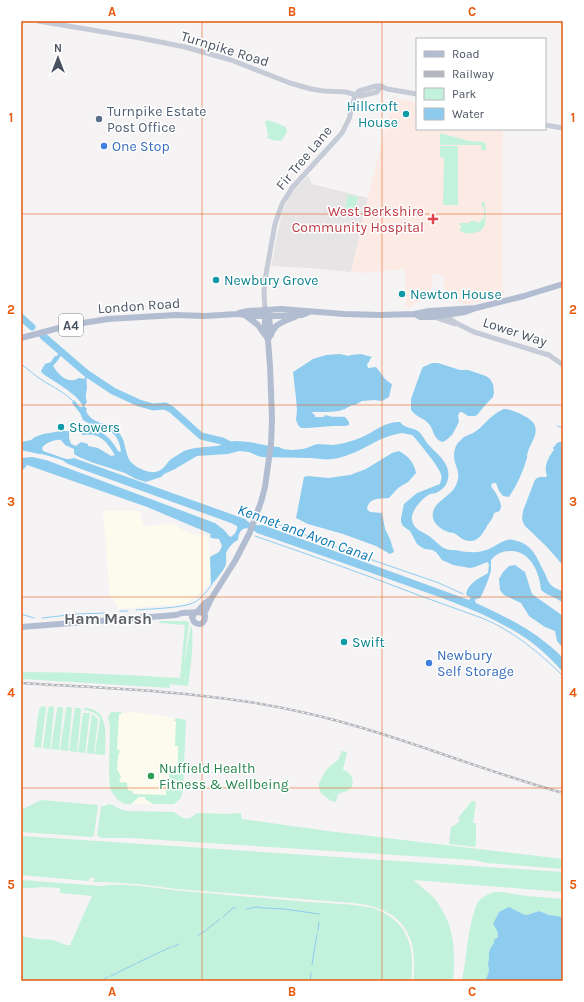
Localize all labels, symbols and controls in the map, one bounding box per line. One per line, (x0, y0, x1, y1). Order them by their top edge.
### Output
text: A (108, 4, 116, 19)
text: B (288, 4, 296, 19)
text: C (468, 4, 476, 19)
street label: Turnpike Road (179, 28, 271, 70)
north arrow (38, 38, 78, 78)
legend (416, 38, 546, 130)
text: N (54, 42, 62, 55)
text: Road (452, 47, 480, 61)
text: Railway (452, 67, 494, 81)
text: Park (452, 87, 477, 101)
place label: Hillcroft House (347, 98, 398, 131)
place label: Turnpike Estate Post Office (107, 103, 206, 136)
text: Water (452, 107, 485, 121)
marker: Hillcroft House (401, 109, 411, 119)
text: 1 (9, 110, 13, 125)
text: 1 (571, 110, 575, 125)
marker: Turnpike Estate Post Office (94, 114, 104, 124)
street label: Fir Tree Lane (272, 122, 336, 194)
place label: One Stop (112, 138, 170, 155)
marker: One Stop (99, 141, 109, 151)
place label: West Berkshire Community Hospital (292, 203, 424, 236)
marker: West Berkshire Community Hospital (427, 213, 439, 225)
place label: Newbury Grove (224, 272, 319, 289)
marker: Newbury Grove (211, 275, 221, 285)
place label: Newton House (410, 286, 502, 303)
marker: Newton House (397, 289, 407, 299)
street label: London Road (97, 295, 181, 317)
text: 2 (7, 302, 15, 317)
text: 2 (569, 302, 577, 317)
road number: A4 (59, 314, 83, 336)
street label: Lower Way (481, 314, 550, 350)
place label: Stowers (69, 419, 120, 436)
marker: Stowers (56, 422, 66, 432)
text: 3 (7, 494, 15, 509)
text: 3 (569, 494, 577, 509)
water label: Kennet and Avon Canal (235, 500, 375, 566)
district label: Ham Marsh (64, 609, 152, 628)
place label: Swift (352, 634, 385, 651)
marker: Swift (339, 637, 349, 647)
place label: Newbury Self Storage (437, 647, 514, 680)
marker: Newbury Self Storage (424, 658, 434, 668)
text: 4 (7, 685, 15, 700)
text: 4 (569, 685, 577, 700)
place label: Nuffield Health Fitness & Wellbeing (159, 760, 289, 793)
marker: Nuffield Health Fitness & Wellbeing (146, 771, 156, 781)
text: 5 (7, 877, 15, 892)
text: 5 (569, 877, 577, 892)
text: A (108, 984, 116, 999)
text: B (288, 984, 296, 999)
text: C (468, 984, 476, 999)

